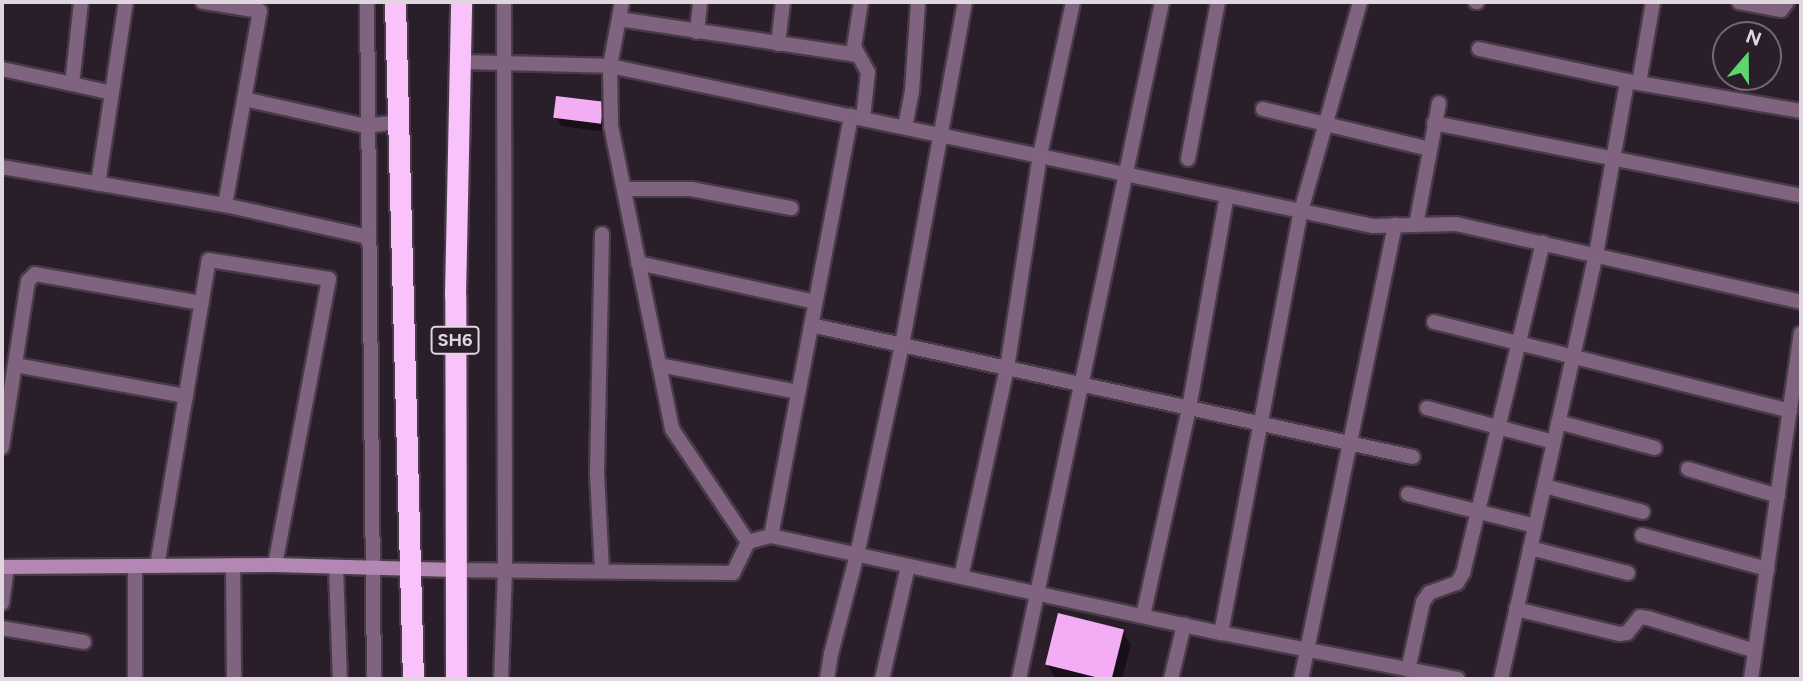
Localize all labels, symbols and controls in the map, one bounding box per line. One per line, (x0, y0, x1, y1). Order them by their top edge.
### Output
north arrow (1712, 21, 1782, 91)
text: N (1743, 24, 1765, 51)
road number: SH6 (430, 326, 480, 354)

